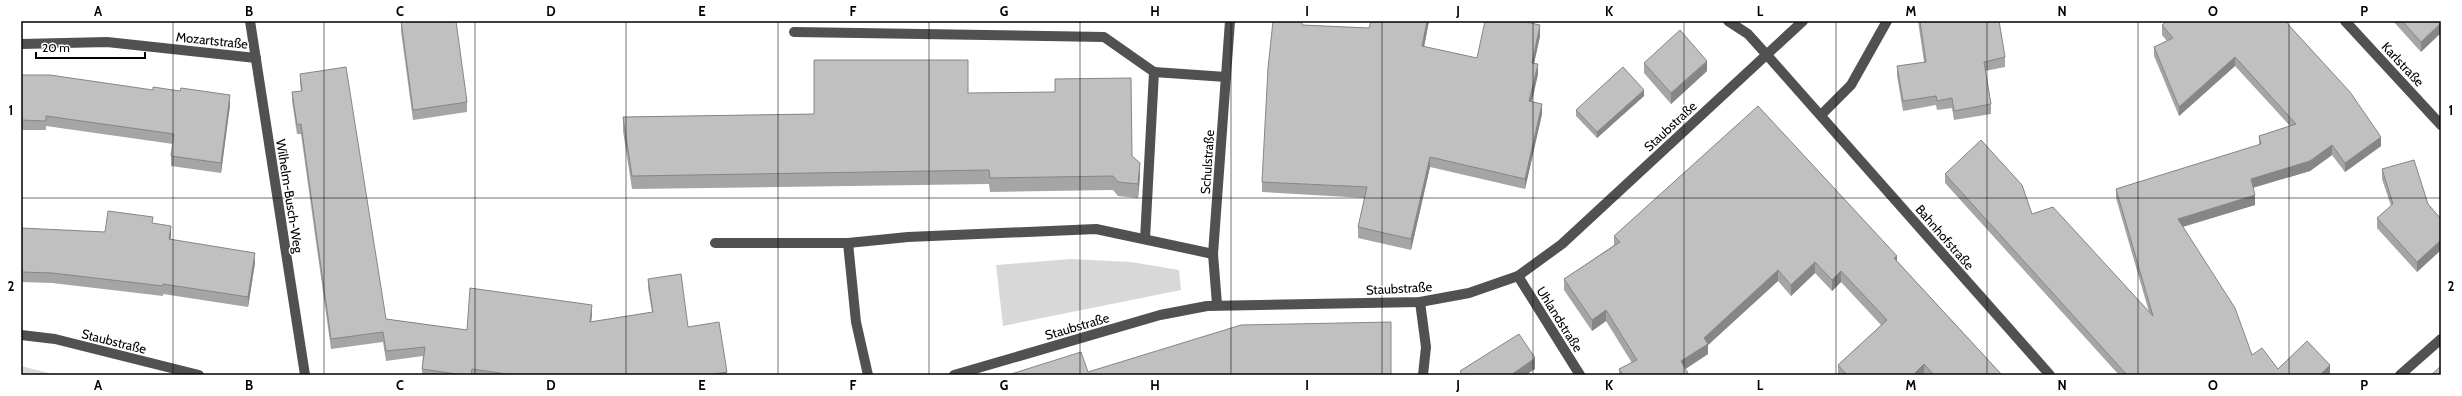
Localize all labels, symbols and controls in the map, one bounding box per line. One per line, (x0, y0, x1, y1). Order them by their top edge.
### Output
text: A (94, 3, 103, 19)
text: B (245, 3, 253, 19)
text: C (396, 3, 404, 19)
text: D (546, 3, 556, 19)
text: E (698, 3, 706, 19)
text: F (850, 3, 857, 19)
text: G (1000, 3, 1009, 19)
text: H (1150, 3, 1160, 19)
text: I (1305, 3, 1309, 19)
text: J (1455, 3, 1460, 19)
text: K (1605, 3, 1614, 19)
text: L (1757, 3, 1764, 19)
text: M (1906, 3, 1917, 19)
text: N (2057, 3, 2067, 19)
text: O (2208, 3, 2218, 19)
text: P (2360, 3, 2368, 19)
street label: Mozartstraße (175, 28, 249, 52)
scale bar (36, 34, 145, 60)
street label: Karlstraße (2378, 38, 2428, 90)
text: 20 m (42, 40, 70, 55)
street label: Staubstraße (1640, 97, 1700, 154)
text: 1 (9, 102, 13, 118)
text: 1 (2449, 102, 2453, 118)
street label: Schulstraße (1197, 129, 1217, 195)
street label: Wilhelm-Busch-Weg (273, 138, 307, 255)
street label: Bahnhofstraße (1912, 201, 1978, 273)
text: 2 (8, 278, 15, 294)
street label: Staubstraße (1366, 278, 1433, 298)
text: 2 (2448, 278, 2455, 294)
street label: Uhlandstraße (1534, 283, 1587, 355)
street label: Staubstraße (1043, 309, 1111, 343)
street label: Staubstraße (80, 325, 148, 357)
text: A (94, 377, 103, 393)
text: B (245, 377, 253, 393)
text: C (396, 377, 404, 393)
text: D (546, 377, 556, 393)
text: E (698, 377, 706, 393)
text: F (850, 377, 857, 393)
text: G (1000, 377, 1009, 393)
text: H (1150, 377, 1160, 393)
text: I (1305, 377, 1309, 393)
text: J (1455, 377, 1460, 393)
text: K (1605, 377, 1614, 393)
text: L (1757, 377, 1764, 393)
text: M (1906, 377, 1917, 393)
text: N (2057, 377, 2067, 393)
text: O (2208, 377, 2218, 393)
text: P (2360, 377, 2368, 393)

